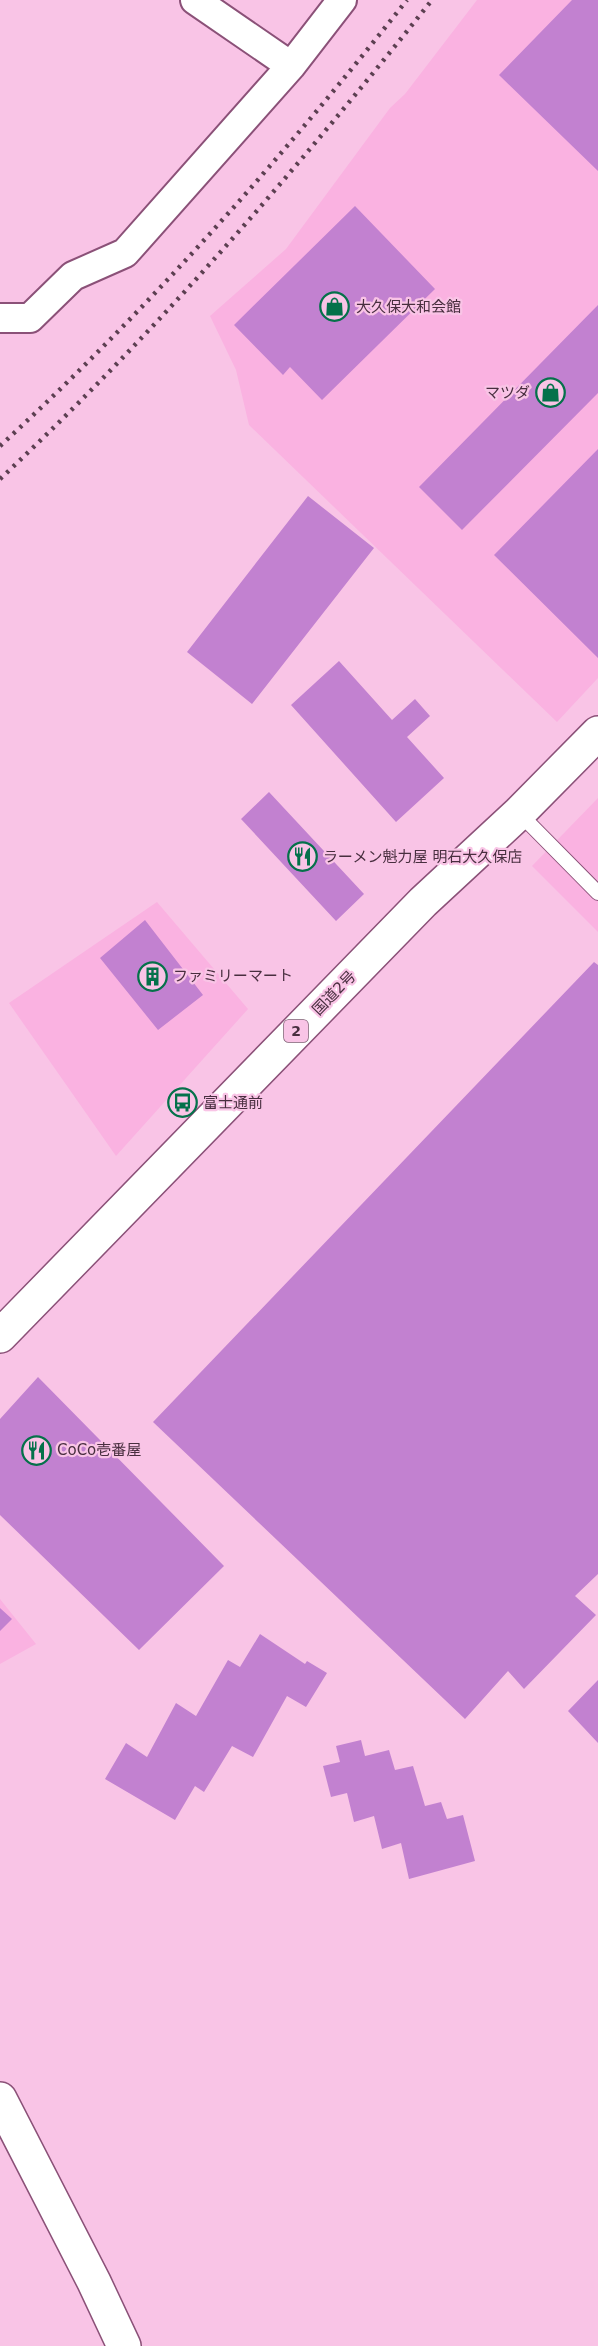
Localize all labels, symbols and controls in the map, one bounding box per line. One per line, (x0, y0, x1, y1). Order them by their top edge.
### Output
shop icon: 大久保大和会館 (319, 291, 351, 323)
place label: 大久保大和会館 (356, 298, 461, 316)
shop icon: マツダ (535, 377, 567, 409)
place label: マツダ (485, 384, 530, 402)
restaurant icon: ラーメン魁力屋 明石大久保店 (286, 841, 318, 873)
place label: ラーメン魁力屋 明石大久保店 (323, 848, 522, 866)
building icon: ファミリーマート (136, 960, 168, 992)
place label: ファミリーマート (173, 967, 293, 985)
street label: 国道2号 (309, 967, 359, 1019)
road number: 2 (284, 1020, 308, 1042)
bus stop icon: 富士通前 (166, 1087, 198, 1119)
place label: 富士通前 (203, 1094, 263, 1112)
restaurant icon: CoCo壱番屋 (20, 1434, 52, 1466)
place label: CoCo壱番屋 (57, 1441, 141, 1459)

